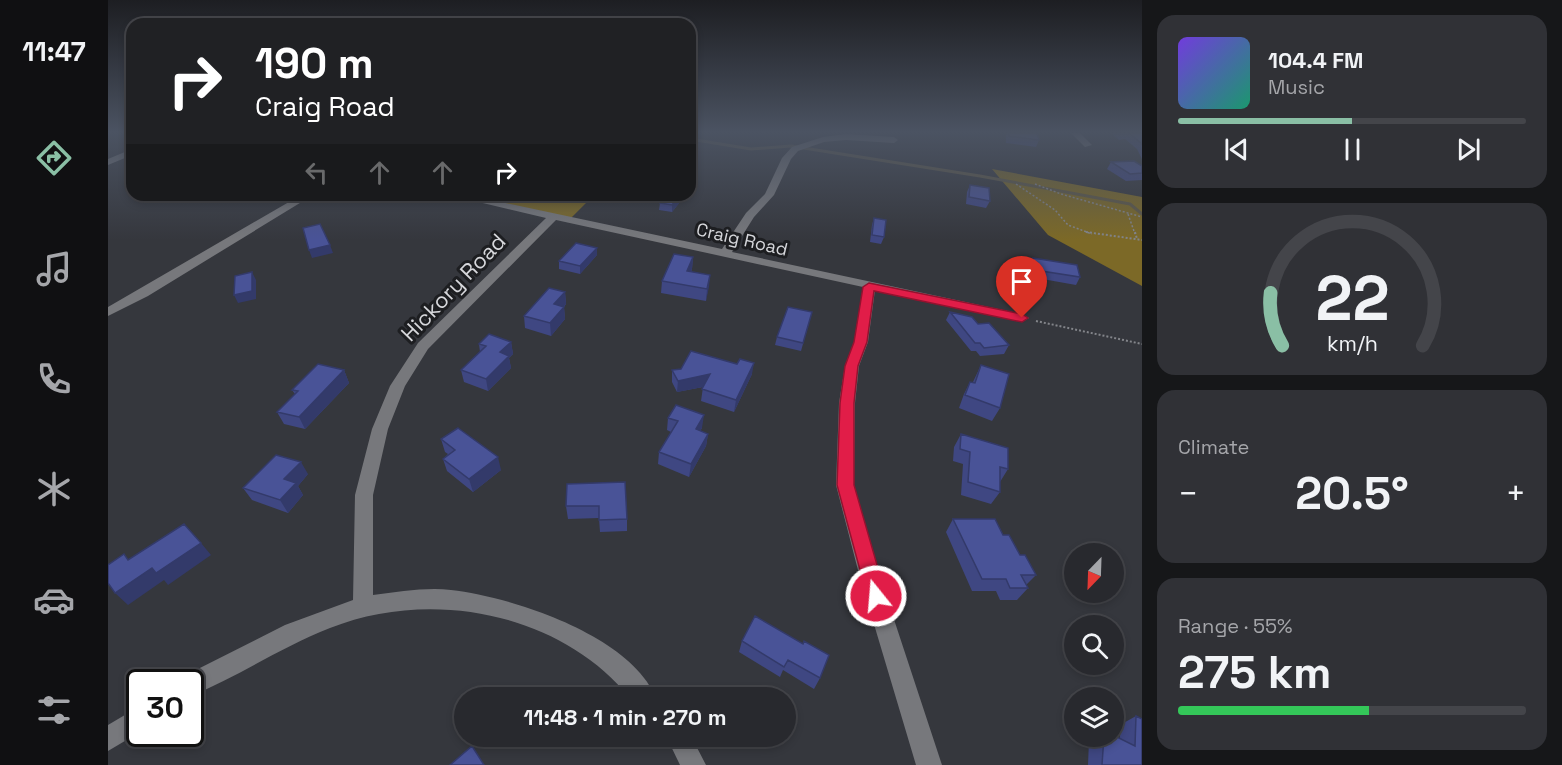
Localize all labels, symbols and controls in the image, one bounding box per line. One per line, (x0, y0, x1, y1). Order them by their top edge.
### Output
text: 11:47 (22, 34, 86, 69)
text: 190 m (255, 37, 374, 90)
icon: right (156, 42, 234, 120)
text: 104.4 FM (1268, 46, 1363, 74)
text: Music (1268, 74, 1325, 100)
text: Craig Road (255, 89, 395, 124)
icon: previous (1220, 133, 1253, 166)
icon: pause (1336, 133, 1369, 166)
icon: next (1452, 133, 1485, 166)
icon: directions (33, 137, 75, 179)
icon: left (300, 156, 333, 189)
icon: ahead (363, 156, 396, 189)
icon: ahead (426, 156, 459, 189)
icon: right (489, 156, 522, 189)
street label: Craig Road (694, 217, 790, 261)
street label: Hickory Road (395, 227, 511, 347)
icon: music (33, 248, 75, 290)
pin (996, 256, 1047, 318)
text: 22 (1315, 259, 1389, 338)
icon: arrive (1005, 265, 1038, 298)
text: km/h (1326, 330, 1378, 357)
icon: phone (33, 358, 75, 400)
text: Climate (1178, 434, 1249, 460)
text: 20.5° (1295, 465, 1409, 522)
icon: climate (33, 468, 75, 510)
text: − (1178, 473, 1198, 515)
text: + (1506, 473, 1526, 515)
north arrow (1064, 543, 1124, 603)
map controls (1064, 543, 1124, 747)
position arrow (844, 564, 908, 628)
icon: car (33, 579, 75, 621)
text: Range · 55% (1178, 613, 1292, 639)
button: search (1064, 615, 1124, 675)
text: 275 km (1178, 644, 1331, 701)
speed limit sign: 30 (126, 669, 204, 747)
button: layers (1064, 687, 1124, 747)
icon: filters (33, 689, 75, 731)
text: 11:48 · 1 min · 270 m (524, 703, 726, 731)

